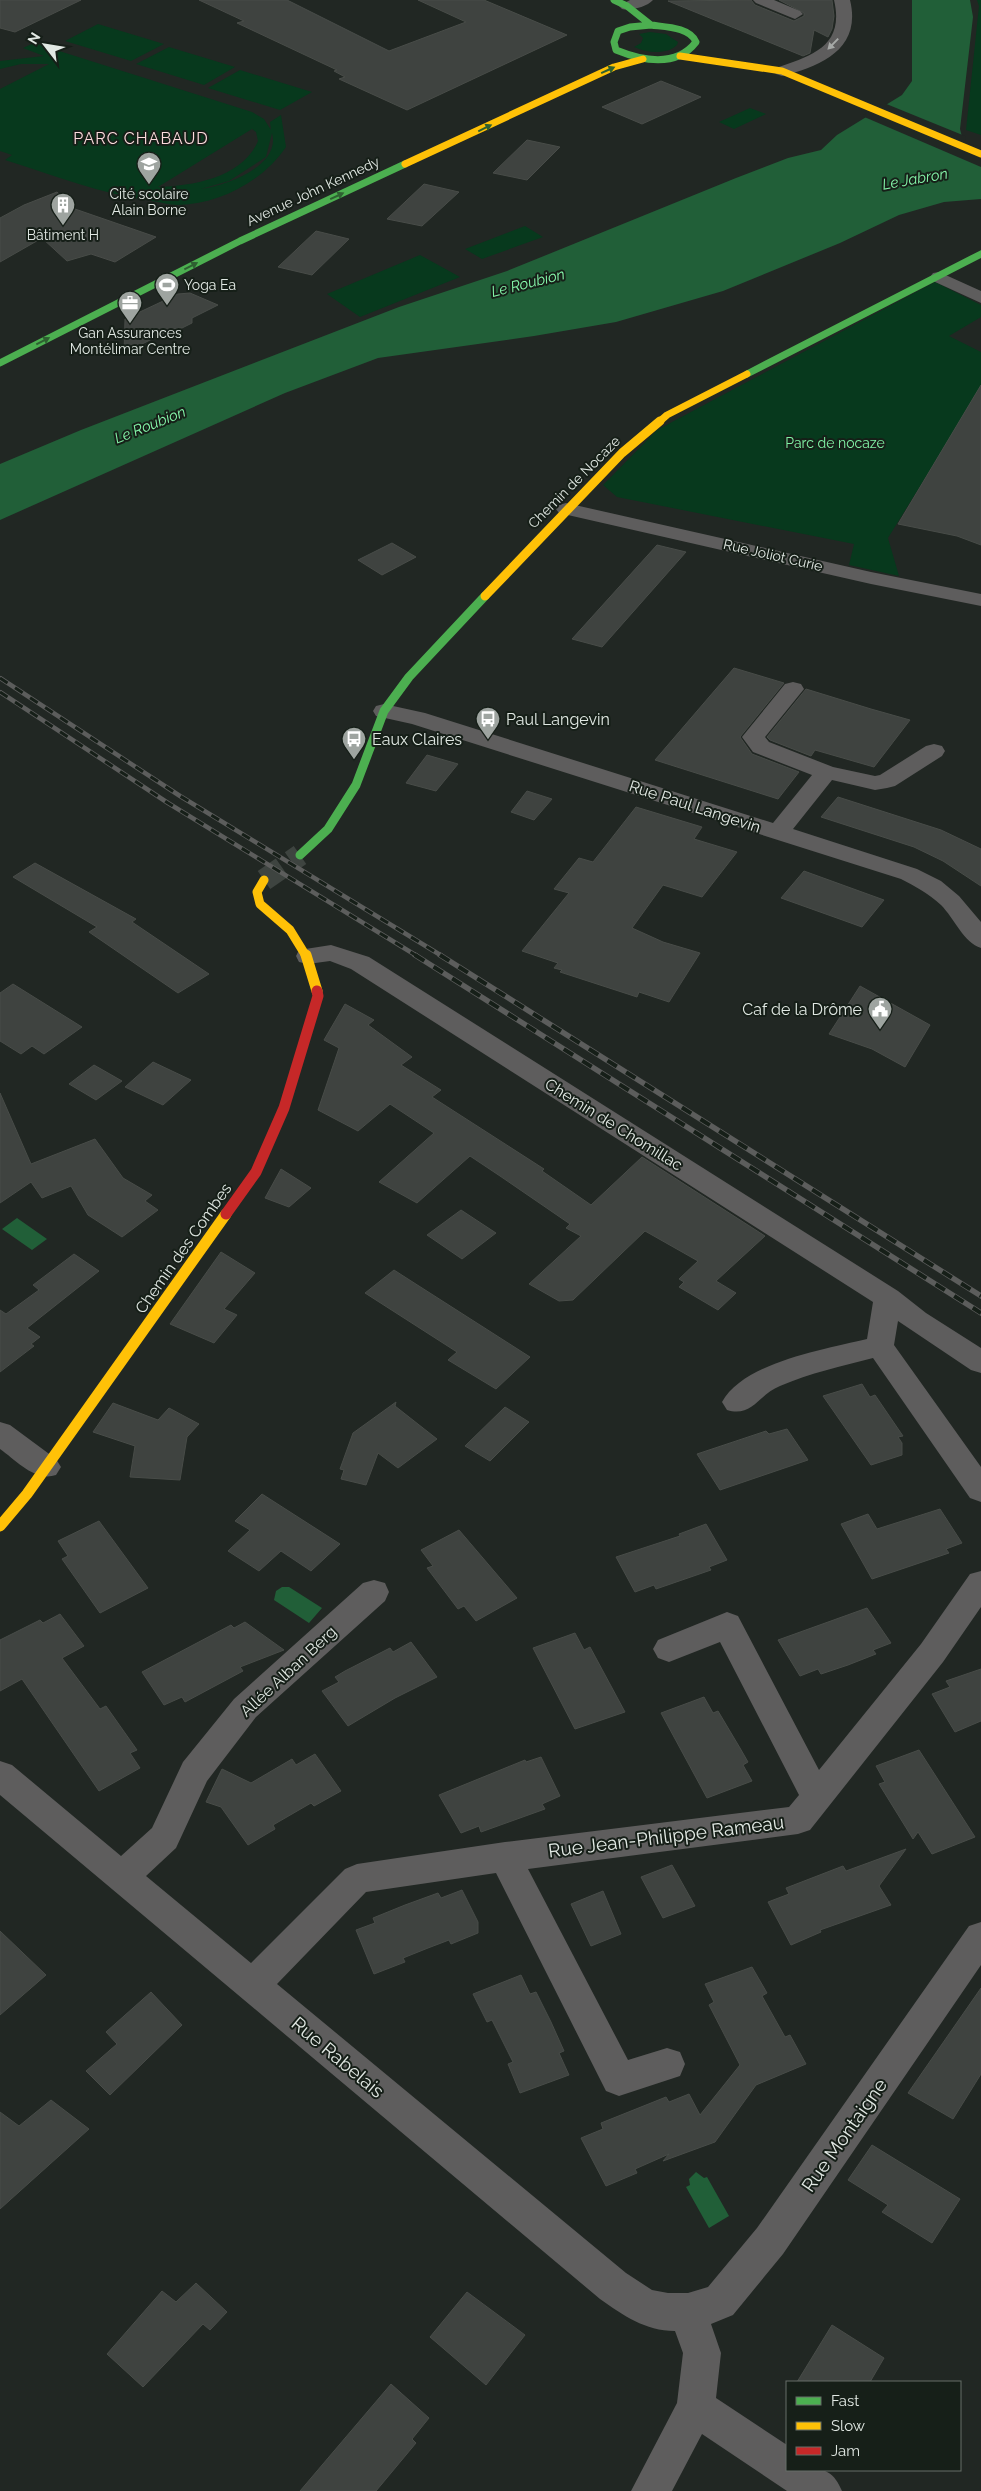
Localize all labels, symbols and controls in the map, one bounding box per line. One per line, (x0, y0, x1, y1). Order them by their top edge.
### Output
north arrow (20, 20, 70, 70)
text: N (24, 30, 43, 47)
one-way arrow (827, 38, 839, 50)
one-way arrow (601, 65, 615, 73)
one-way arrow (478, 123, 492, 131)
district label: PARC CHABAUD (73, 129, 209, 148)
school or university icon: Cité scolaire Alain Borne (136, 151, 162, 185)
street label: Avenue John Kennedy (244, 153, 382, 229)
water label: Le Jabron (881, 164, 949, 194)
place label: Cité scolaire Alain Borne (109, 186, 189, 218)
building icon: Bâtiment H (50, 192, 76, 226)
one-way arrow (330, 192, 345, 201)
place label: Bâtiment H (27, 227, 99, 243)
one-way arrow (184, 262, 198, 270)
water label: Le Roubion (489, 265, 567, 301)
sports icon: Yoga Ea (154, 272, 180, 306)
place label: Yoga Ea (184, 277, 236, 293)
office icon: Gan Assurances Montélimar Centre (117, 290, 143, 324)
place label: Gan Assurances Montélimar Centre (70, 325, 190, 357)
one-way arrow (36, 337, 51, 345)
water label: Le Roubion (112, 403, 188, 447)
street label: Chemin de Nocaze (525, 433, 623, 531)
park label: Parc de nocaze (785, 435, 885, 451)
street label: Rue Joliot Curie (722, 536, 824, 574)
bus stop icon: Paul Langevin (475, 706, 501, 740)
place label: Paul Langevin (506, 710, 610, 729)
bus stop icon: Eaux Claires (341, 726, 367, 760)
place label: Eaux Claires (372, 730, 462, 749)
street label: Rue Paul Langevin (627, 776, 763, 837)
public building icon: Caf de la Drôme (867, 996, 893, 1030)
place label: Caf de la Drôme (742, 1000, 862, 1019)
street label: Chemin de Chomillac (541, 1074, 686, 1175)
street label: Chemin des Combes (131, 1179, 236, 1317)
street label: Allée Alban Berg (236, 1622, 340, 1721)
street label: Rue Jean-Philippe Rameau (547, 1811, 785, 1861)
street label: Rue Rabelais (287, 2012, 389, 2102)
street label: Rue Montaigne (797, 2074, 891, 2196)
legend (786, 2381, 961, 2471)
text: Fast (831, 2392, 859, 2410)
text: Slow (831, 2417, 865, 2435)
text: Jam (831, 2442, 860, 2460)

